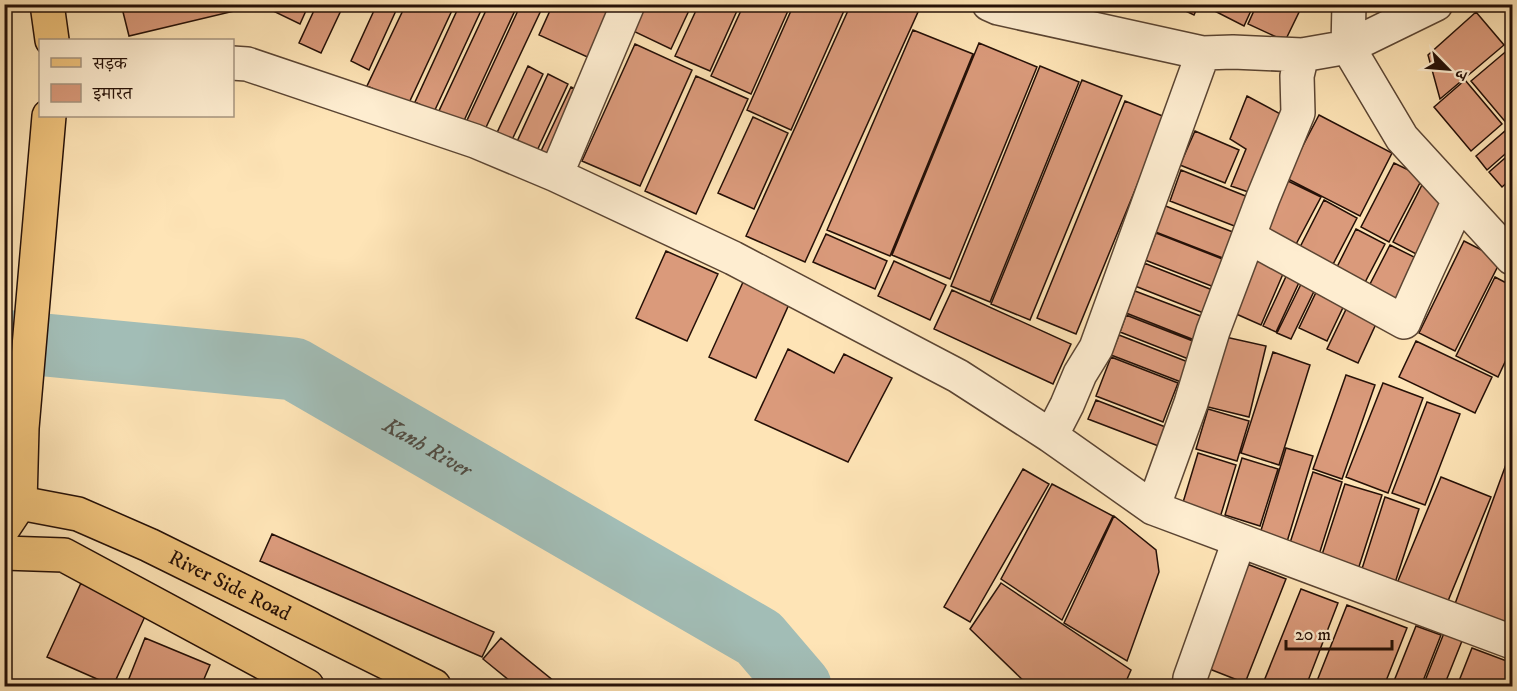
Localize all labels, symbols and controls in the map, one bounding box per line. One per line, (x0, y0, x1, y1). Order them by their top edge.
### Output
legend (39, 39, 234, 117)
north arrow (1418, 39, 1478, 99)
text: सड़क (92, 53, 128, 75)
text: उ (1449, 66, 1472, 85)
text: इमारत (92, 83, 133, 105)
water label: Kanh River (377, 411, 478, 485)
street label: River Side Road (164, 545, 296, 627)
scale bar (1286, 613, 1392, 651)
text: 20 m (1295, 624, 1331, 646)

